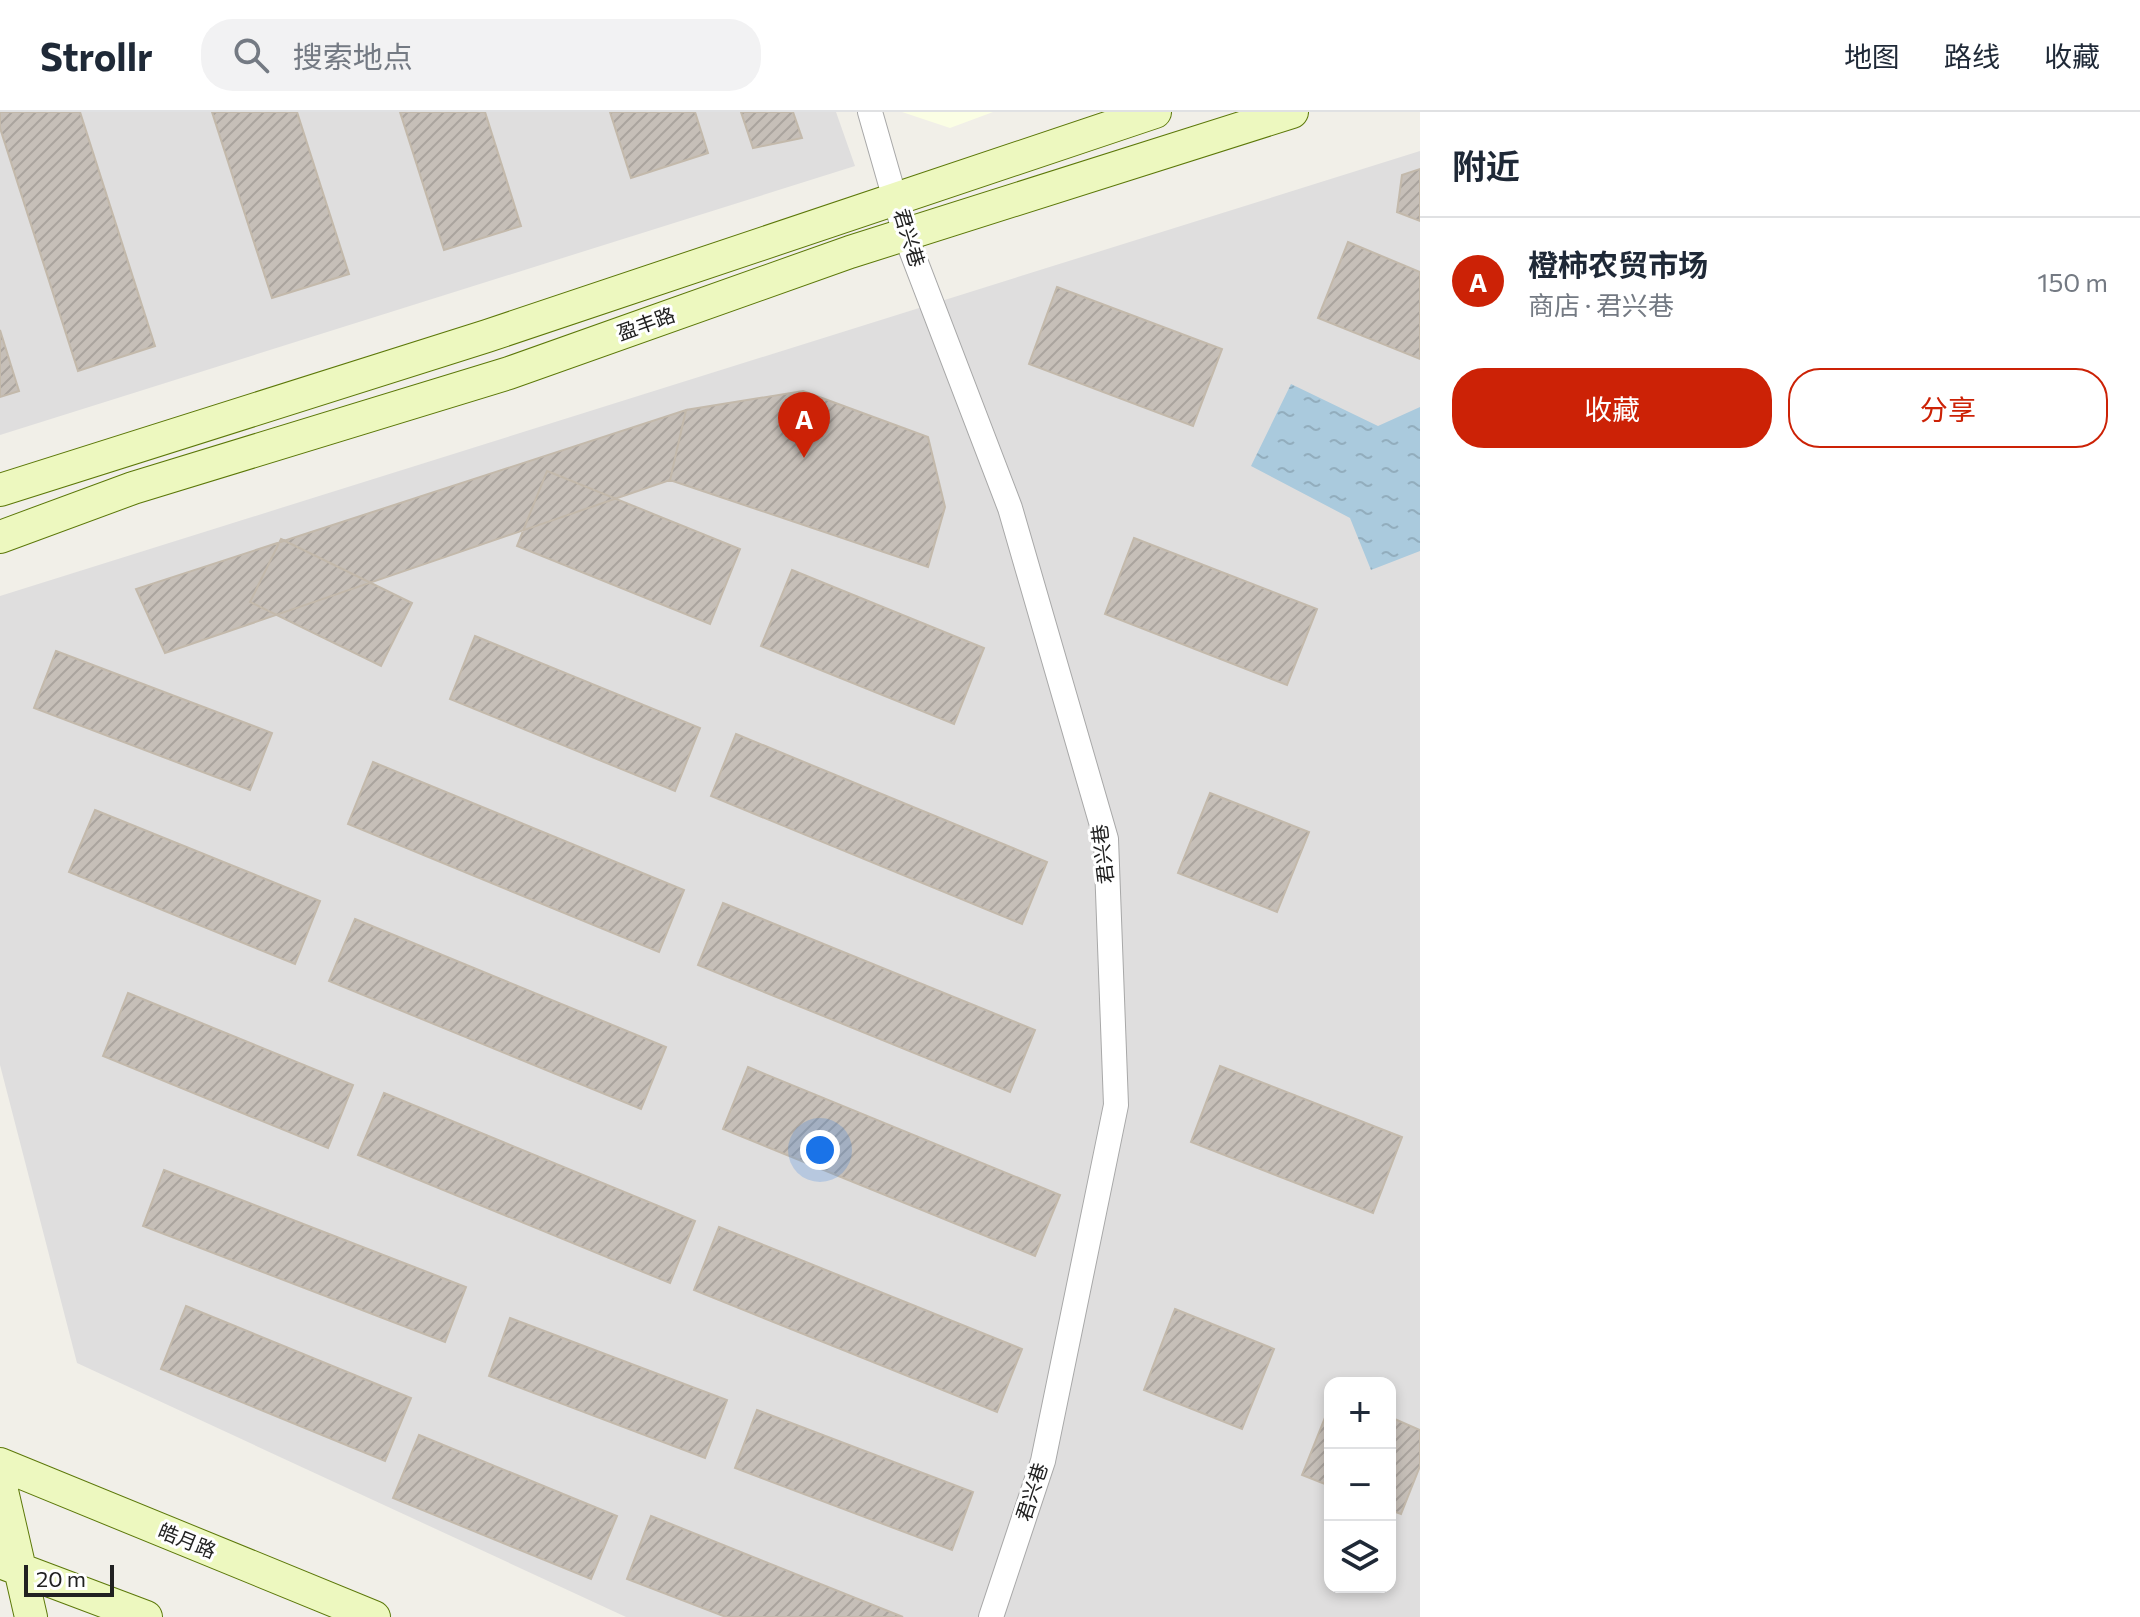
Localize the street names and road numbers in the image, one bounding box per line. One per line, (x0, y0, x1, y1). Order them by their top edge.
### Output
street label: 君兴巷 (890, 206, 930, 270)
street label: 盈丰路 (613, 302, 678, 345)
street label: 君兴巷 (1086, 823, 1118, 885)
street label: 君兴巷 (1010, 1459, 1052, 1524)
street label: 皓月路 (155, 1518, 220, 1562)

